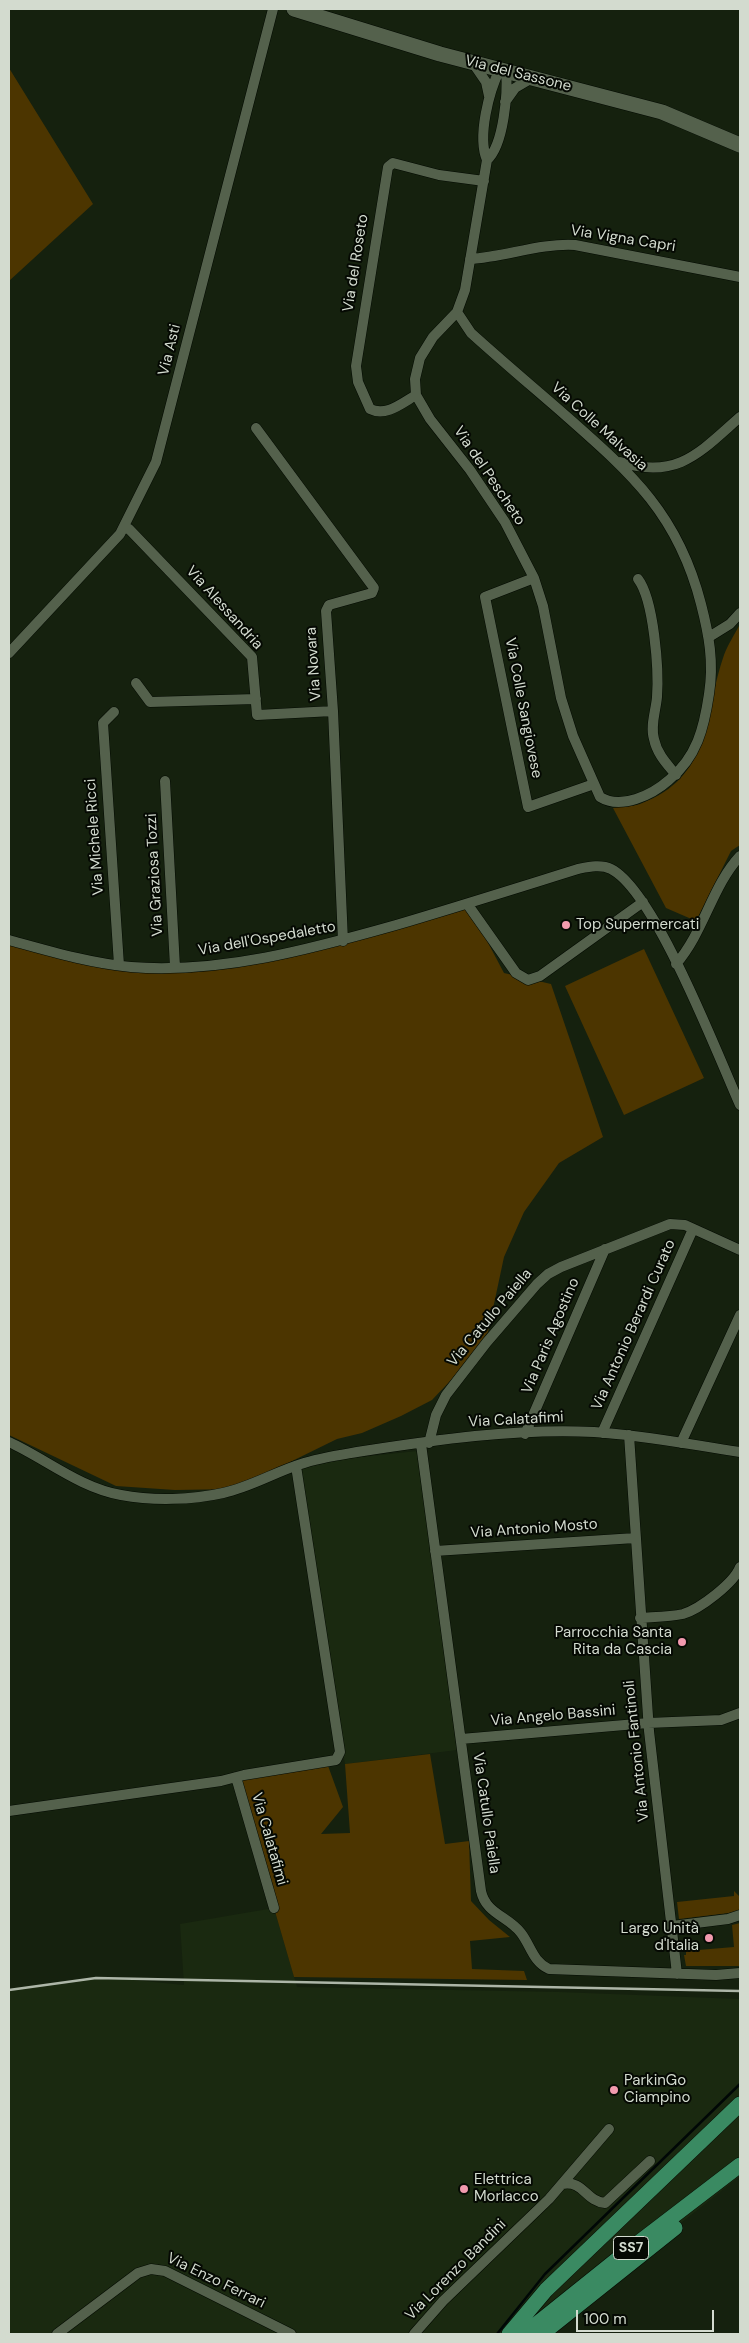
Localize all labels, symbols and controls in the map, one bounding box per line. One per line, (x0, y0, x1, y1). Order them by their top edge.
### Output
street label: Via del Sassone (463, 52, 573, 96)
street label: Via del Roseto (339, 213, 373, 313)
street label: Via Vigna Capri (569, 222, 677, 256)
street label: Via Asti (155, 322, 185, 378)
street label: Via Colle Malvasia (547, 379, 651, 475)
street label: Via del Pescheto (449, 423, 529, 529)
street label: Via Alessandria (182, 563, 266, 653)
street label: Via Novara (302, 626, 326, 702)
street label: Via Colle Sangiovese (501, 636, 545, 780)
street label: Via Michele Ricci (82, 778, 108, 896)
street label: Via Graziosa Tozzi (143, 813, 167, 937)
place label: Top Supermercati (576, 916, 699, 934)
street label: Via dell'Ospedaletto (197, 918, 337, 960)
marker: Top Supermercati (560, 919, 572, 931)
street label: Via Antonio Berardi Curato (588, 1237, 680, 1413)
street label: Via Catullo Paiella (444, 1265, 536, 1371)
street label: Via Paris Agostino (518, 1275, 584, 1397)
street label: Via Calatafimi (468, 1409, 564, 1431)
street label: Via Antonio Mosto (470, 1516, 598, 1542)
place label: Parrocchia Santa Rita da Cascia (555, 1624, 672, 1659)
marker: Parrocchia Santa Rita da Cascia (676, 1636, 688, 1648)
street label: Via Antonio Fantinoli (621, 1679, 653, 1823)
street label: Via Angelo Bassini (490, 1702, 616, 1730)
street label: Via Catullo Paiella (469, 1751, 503, 1875)
street label: Via Calatafimi (247, 1791, 291, 1887)
place label: Largo Unità d'Italia (621, 1920, 699, 1955)
marker: Largo Unità d'Italia (703, 1932, 715, 1944)
place label: ParkinGo Ciampino (624, 2072, 690, 2107)
marker: ParkinGo Ciampino (608, 2084, 620, 2096)
place label: Elettrica Morlacco (474, 2171, 539, 2206)
marker: Elettrica Morlacco (458, 2183, 470, 2195)
street label: Via Lorenzo Bandini (402, 2216, 510, 2324)
road number: SS7 (614, 2236, 648, 2260)
street label: Via Enzo Ferrari (164, 2249, 268, 2313)
scale bar (579, 2300, 716, 2332)
text: 100 m (584, 2309, 627, 2329)

